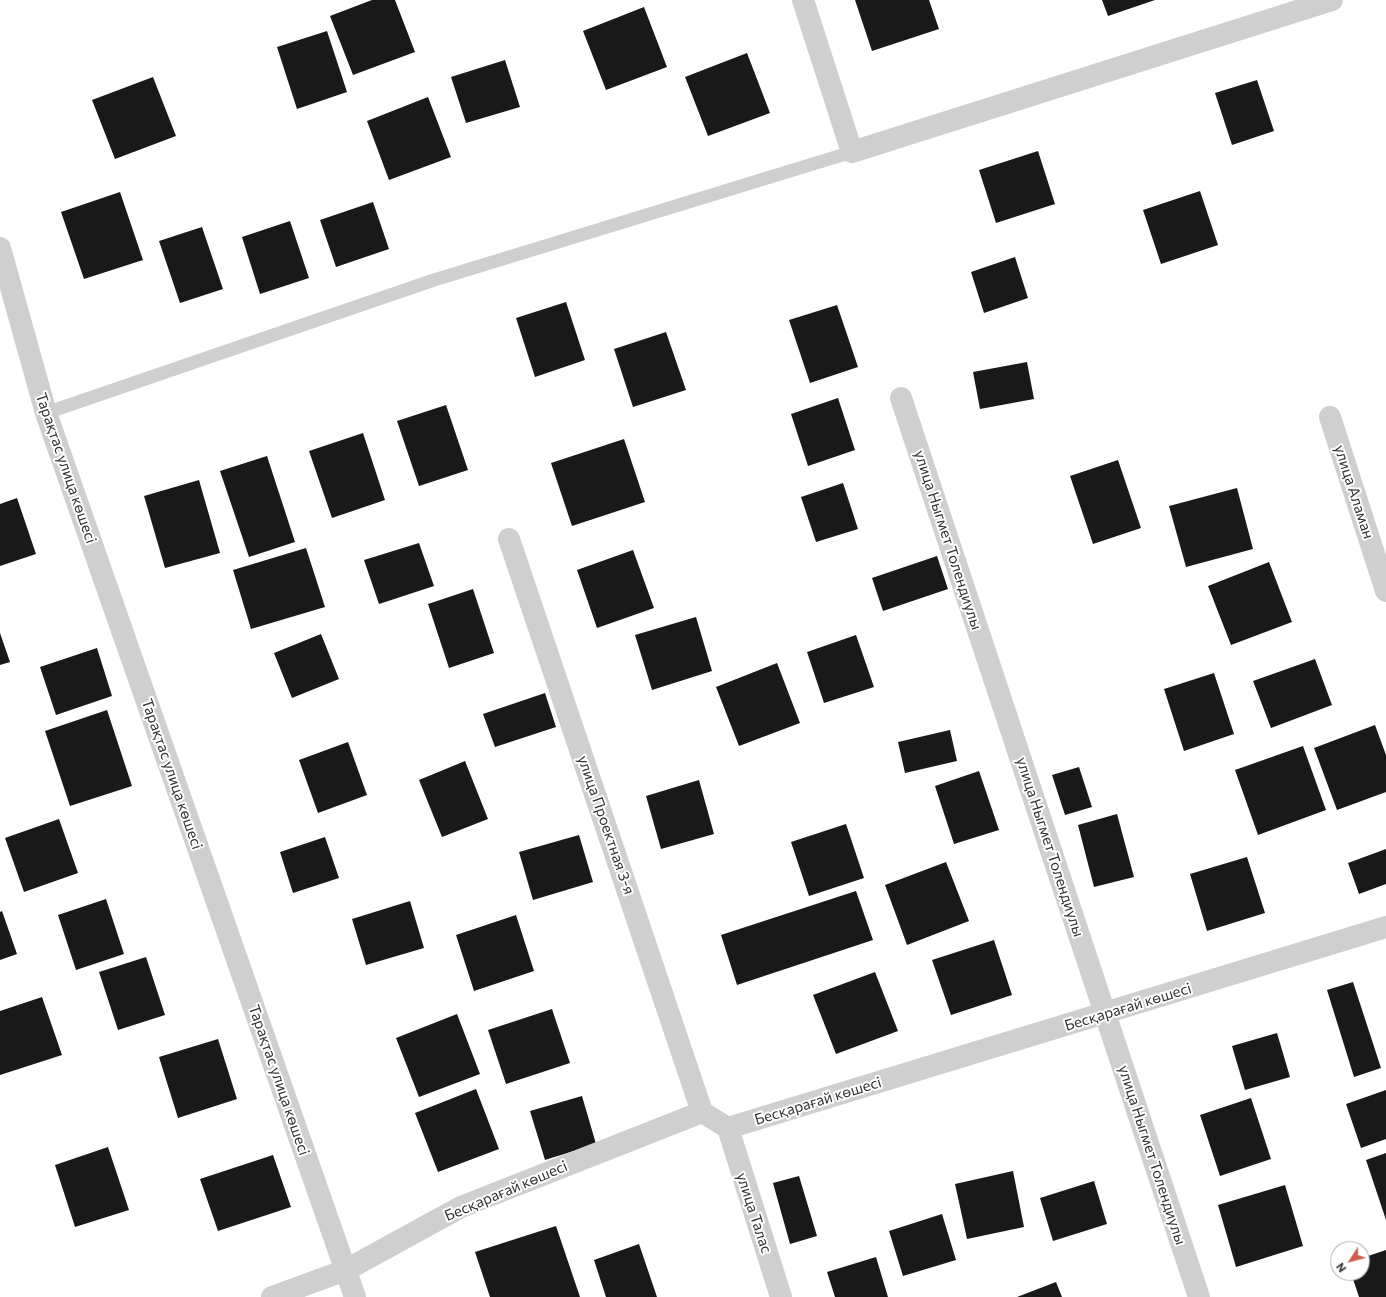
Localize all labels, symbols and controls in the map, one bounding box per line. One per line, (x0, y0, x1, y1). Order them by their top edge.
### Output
street label: Тарақтас улица көшесі (32, 390, 100, 546)
street label: улица Аламан (1330, 443, 1378, 541)
street label: улица Ныгмет Толендиулы (910, 448, 986, 632)
street label: Тарақтас улица көшесі (138, 696, 206, 852)
street label: улица Проектная 3-я (574, 753, 638, 897)
street label: улица Ныгмет Толендиулы (1012, 755, 1088, 939)
street label: Бесқарағай көшесі (1062, 979, 1194, 1035)
street label: Тарақтас улица көшесі (245, 1002, 313, 1158)
street label: улица Ныгмет Толендиулы (1114, 1063, 1190, 1247)
street label: Бесқарағай көшесі (752, 1073, 884, 1129)
street label: Бесқарағай көшесі (442, 1157, 570, 1225)
street label: улица Талас (732, 1170, 776, 1256)
north arrow (1330, 1241, 1370, 1281)
text: N (1333, 1261, 1348, 1275)

